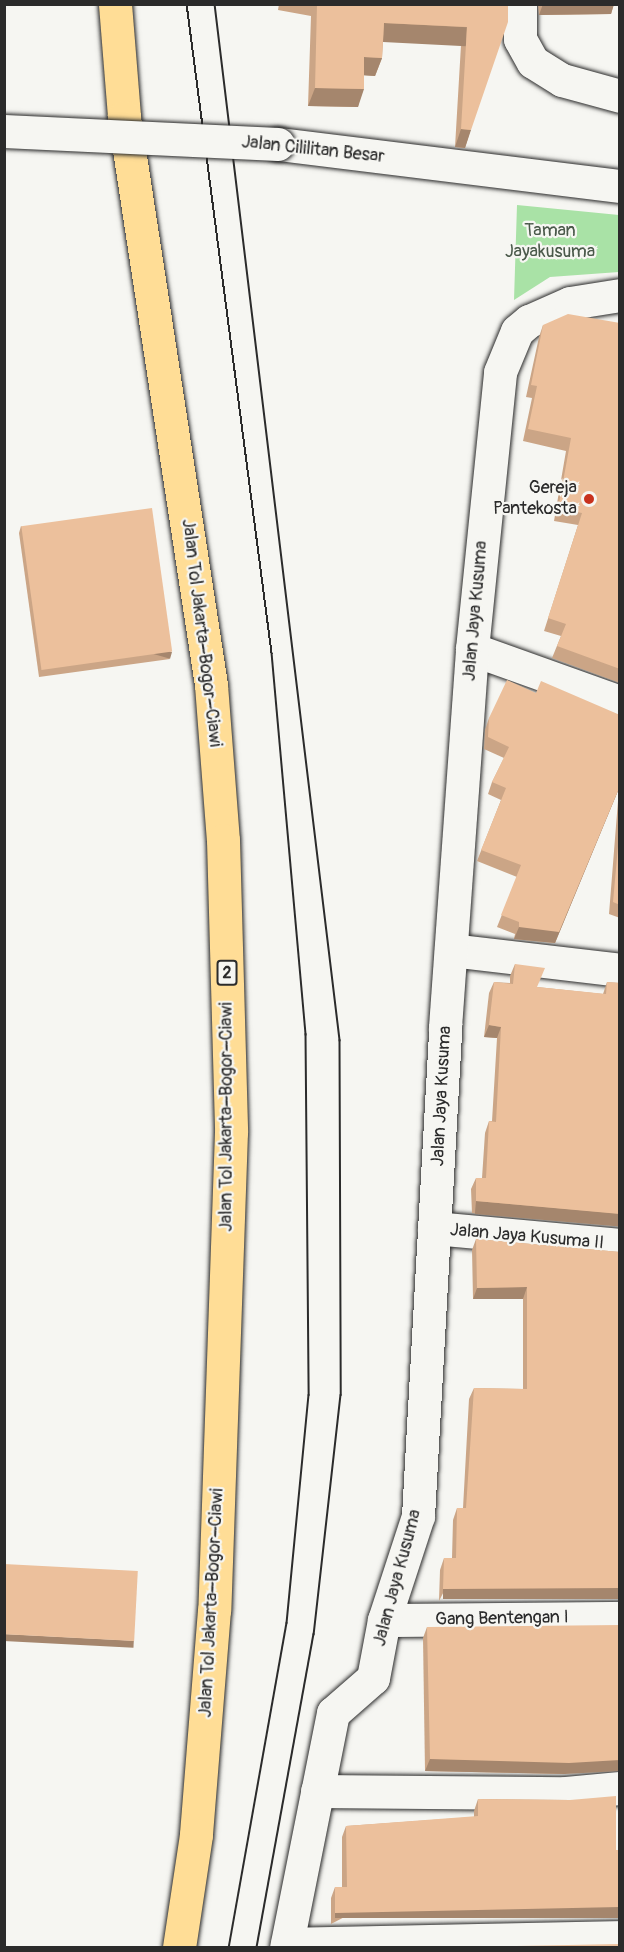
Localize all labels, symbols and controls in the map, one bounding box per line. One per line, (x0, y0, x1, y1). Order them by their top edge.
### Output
street label: Jalan Cililitan Besar (240, 132, 386, 168)
park label: Taman Jayakusuma (505, 221, 595, 264)
place label: Gereja Pantekosta (493, 478, 577, 520)
marker: Gereja Pantekosta (582, 492, 596, 506)
street label: Jalan Tol Jakarta–Bogor–Ciawi (176, 518, 226, 748)
street label: Jalan Jaya Kusuma (459, 540, 493, 682)
road number: 2 (216, 960, 238, 986)
street label: Jalan Tol Jakarta–Bogor–Ciawi (216, 1002, 238, 1232)
street label: Jalan Jaya Kusuma (428, 1025, 456, 1167)
street label: Jalan Jaya Kusuma II (449, 1220, 605, 1254)
street label: Jalan Tol Jakarta–Bogor–Ciawi (195, 1488, 229, 1718)
street label: Jalan Jaya Kusuma (369, 1507, 427, 1649)
street label: Gang Bentengan I (435, 1607, 569, 1631)

